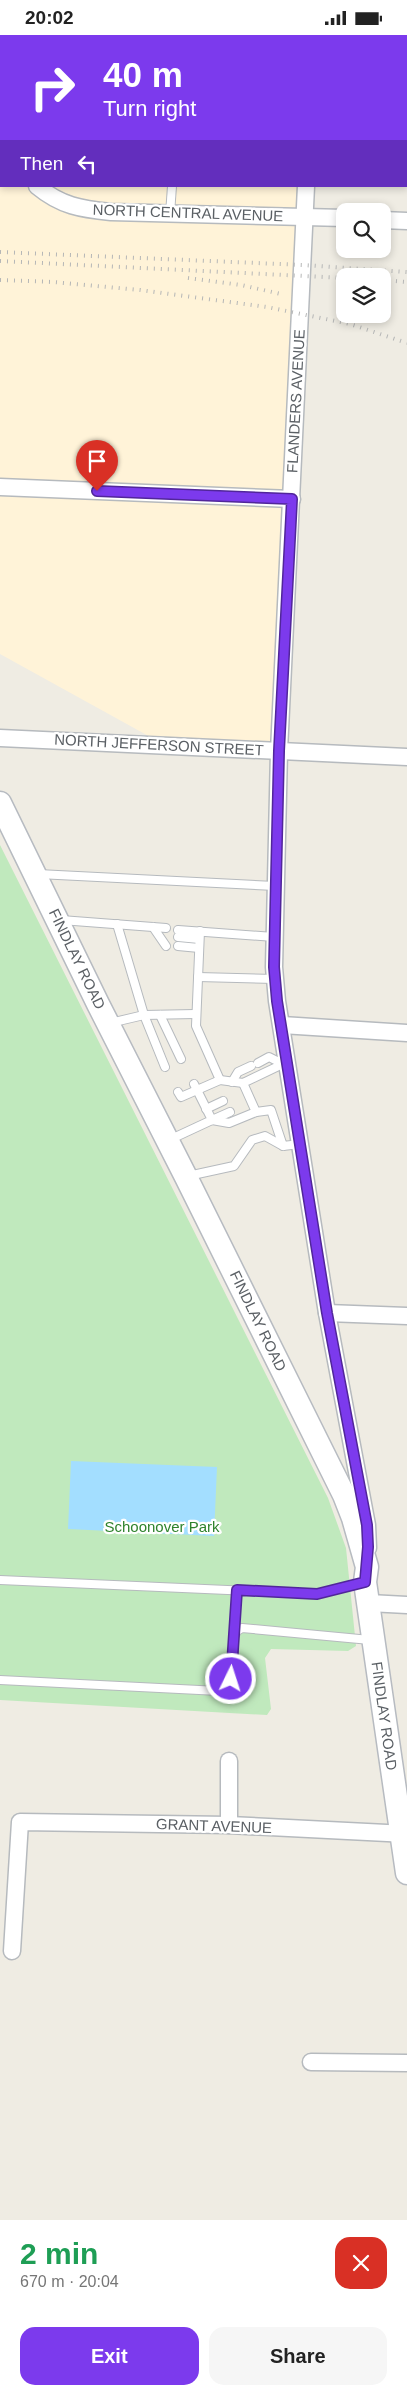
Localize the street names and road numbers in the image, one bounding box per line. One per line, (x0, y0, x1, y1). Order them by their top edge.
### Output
street label: NORTH CENTRAL AVENUE (92, 201, 284, 224)
street label: FLANDERS AVENUE (283, 329, 308, 473)
street label: NORTH JEFFERSON STREET (54, 731, 264, 758)
street label: FINDLAY ROAD (46, 906, 109, 1012)
street label: FINDLAY ROAD (227, 1268, 290, 1374)
street label: FINDLAY ROAD (368, 1661, 401, 1771)
street label: GRANT AVENUE (156, 1815, 272, 1836)

